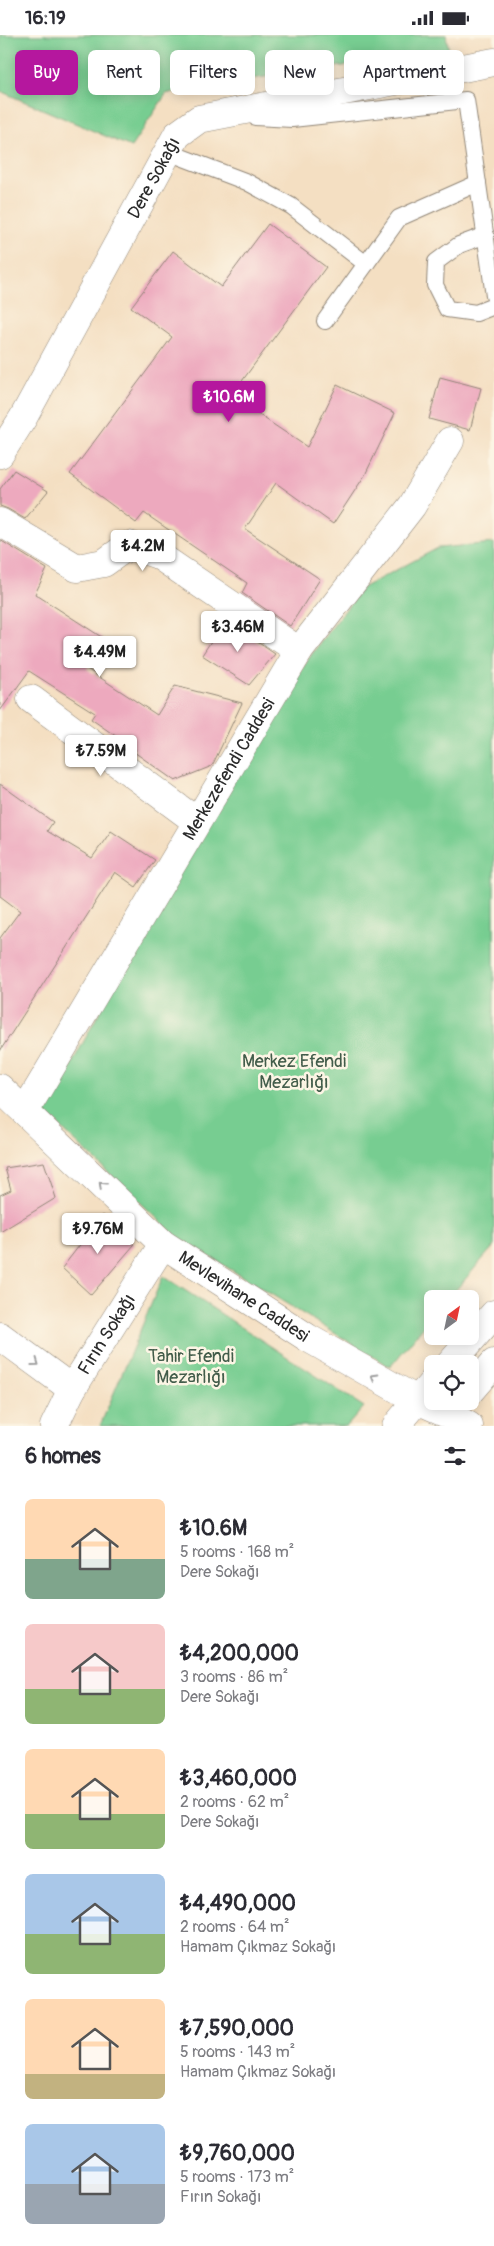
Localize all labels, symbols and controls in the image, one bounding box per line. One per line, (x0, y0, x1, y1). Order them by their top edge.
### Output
text: 16:19 (25, 6, 66, 30)
chip: Buy (15, 50, 78, 95)
chip: Rent (88, 50, 160, 95)
chip: Filters (170, 50, 255, 95)
chip: New (265, 50, 334, 95)
chip: Apartment (344, 50, 464, 95)
street label: Dere Sokağı (123, 133, 186, 223)
pin: ₺10.6M (188, 381, 270, 423)
text: ₺10.6M (203, 387, 255, 407)
pin: ₺4.2M (108, 529, 178, 572)
text: ₺4.2M (122, 536, 164, 556)
pin: ₺3.46M (197, 611, 279, 653)
text: ₺3.46M (212, 617, 264, 637)
pin: ₺4.49M (59, 635, 141, 678)
text: ₺4.49M (74, 642, 126, 662)
street label: Merkezefendi Caddesi (178, 694, 280, 844)
pin: ₺7.59M (60, 735, 142, 777)
text: ₺7.59M (76, 741, 126, 761)
park label: Merkez Efendi Mezarlığı (242, 1050, 346, 1094)
one-way arrow (99, 1182, 108, 1191)
pin: ₺9.76M (57, 1213, 139, 1255)
text: ₺9.76M (73, 1219, 123, 1239)
street label: Mevlevihane Caddesi (174, 1246, 313, 1348)
street label: Fırın Sokağı (73, 1290, 141, 1379)
north arrow (424, 1290, 479, 1345)
map controls (424, 1290, 479, 1410)
park label: Tahir Efendi Mezarlığı (148, 1345, 234, 1389)
button: locate (424, 1355, 479, 1410)
one-way arrow (30, 1357, 39, 1365)
one-way arrow (371, 1374, 380, 1384)
icon: filters (441, 1442, 469, 1470)
text: 6 homes (25, 1443, 101, 1470)
text: ₺10.6M (180, 1515, 247, 1542)
icon: home (65, 1519, 125, 1579)
text: 5 rooms · 168 m² (180, 1542, 294, 1562)
text: Dere Sokağı (180, 1562, 259, 1582)
text: ₺4,200,000 (180, 1640, 299, 1667)
icon: home (65, 1644, 125, 1704)
text: 3 rooms · 86 m² (180, 1667, 288, 1687)
text: Dere Sokağı (180, 1687, 259, 1707)
text: ₺3,460,000 (180, 1765, 297, 1792)
icon: home (65, 1769, 125, 1829)
text: 2 rooms · 62 m² (180, 1792, 289, 1812)
text: Dere Sokağı (180, 1812, 259, 1832)
text: ₺4,490,000 (180, 1890, 296, 1917)
icon: home (65, 1894, 125, 1954)
text: 2 rooms · 64 m² (180, 1917, 290, 1937)
text: Hamam Çıkmaz Sokağı (180, 1937, 336, 1957)
text: ₺7,590,000 (180, 2015, 294, 2042)
icon: home (65, 2019, 125, 2079)
text: 5 rooms · 143 m² (180, 2042, 295, 2062)
text: Hamam Çıkmaz Sokağı (180, 2062, 336, 2082)
text: ₺9,760,000 (180, 2140, 295, 2167)
icon: home (65, 2144, 125, 2204)
text: 5 rooms · 173 m² (180, 2167, 294, 2187)
text: Fırın Sokağı (180, 2187, 261, 2207)

